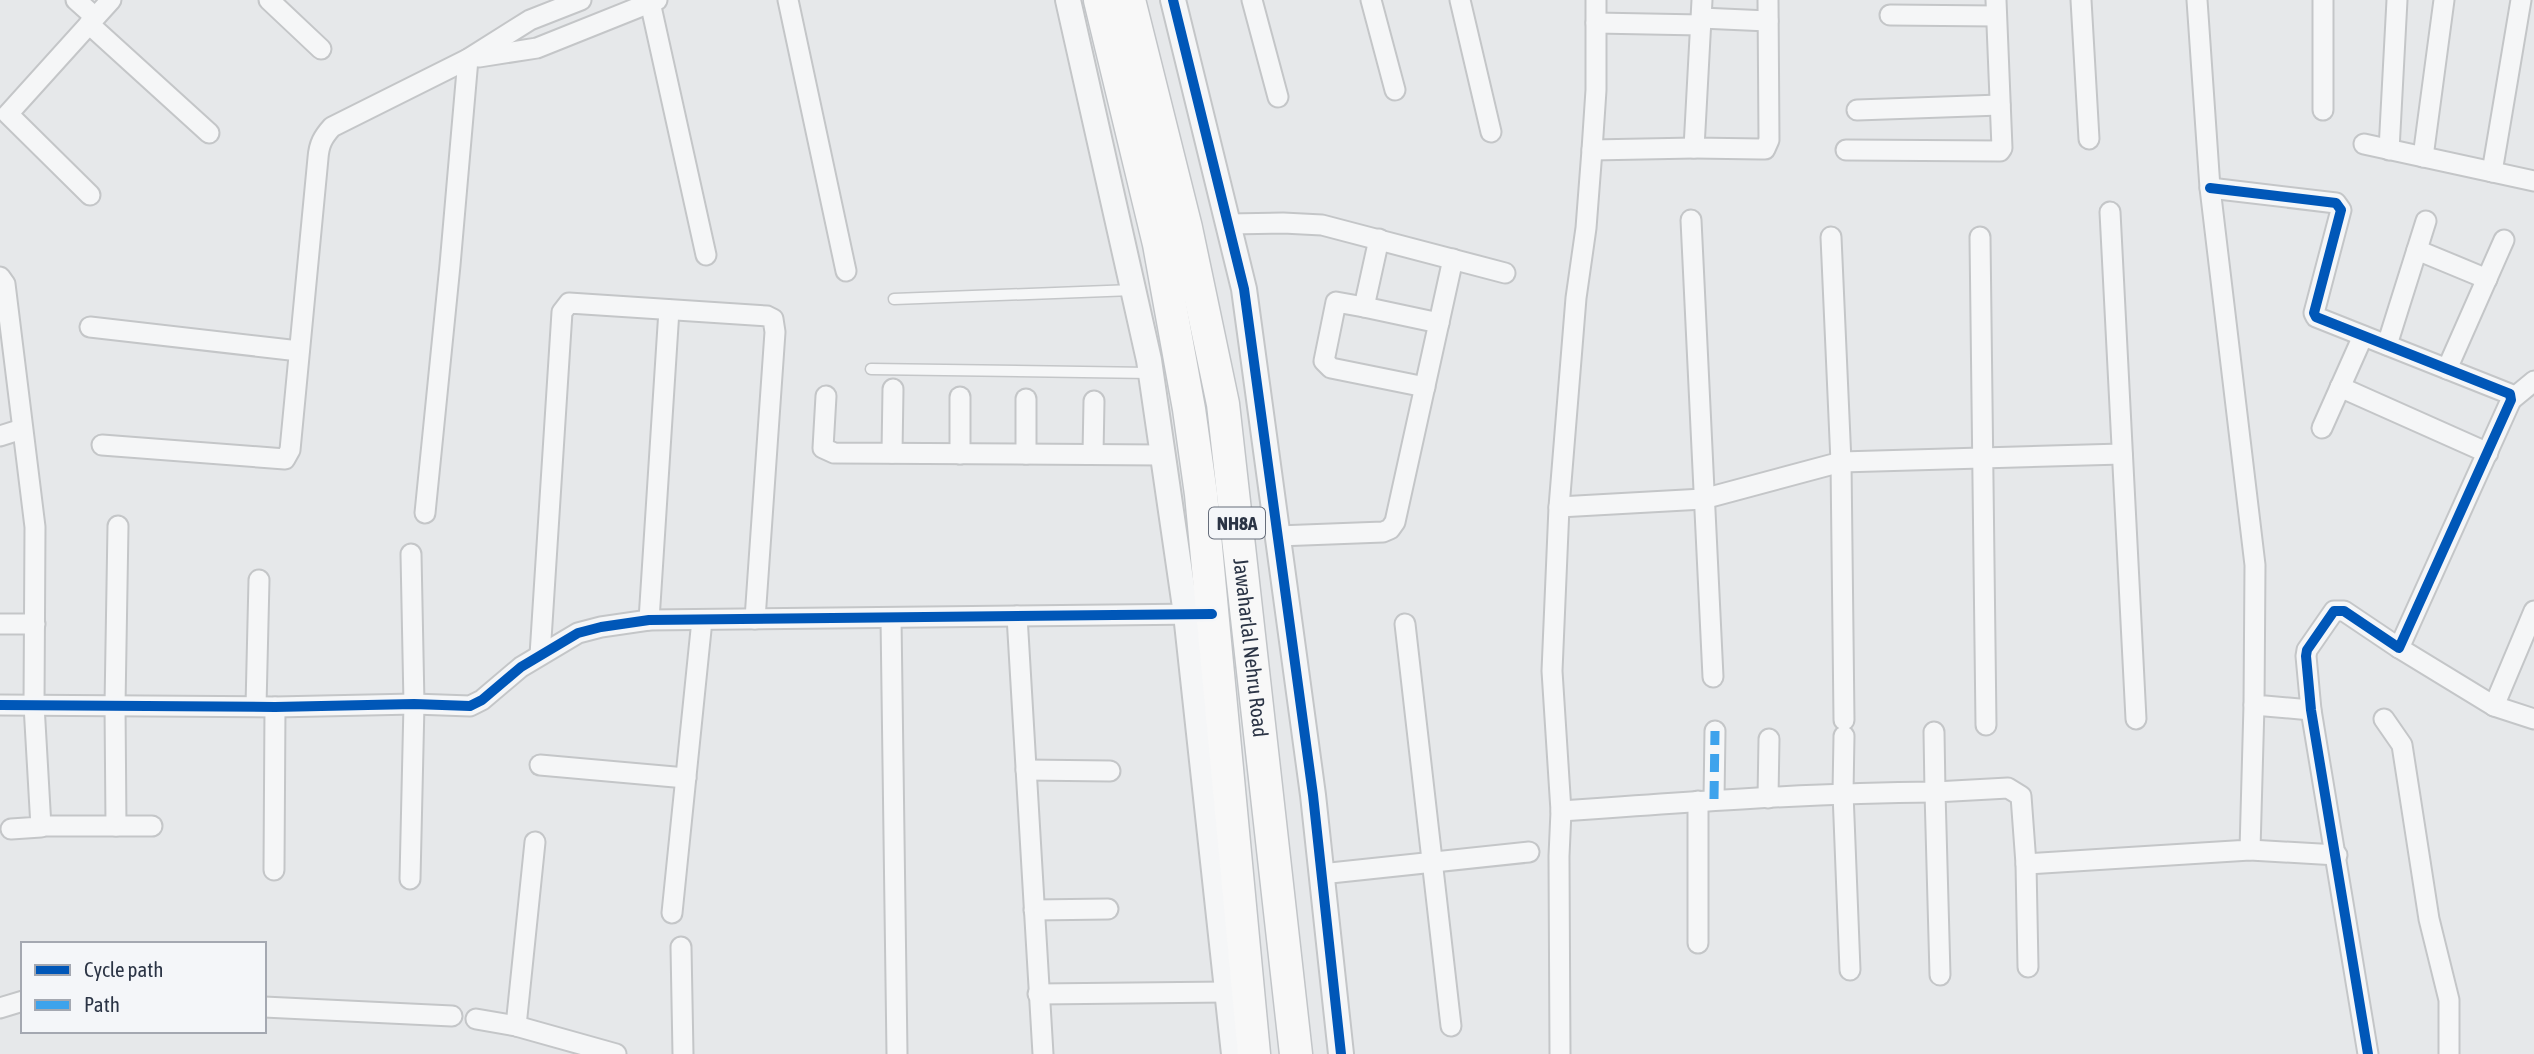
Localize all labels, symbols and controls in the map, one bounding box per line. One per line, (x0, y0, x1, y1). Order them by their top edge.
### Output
road number: NH8A (1209, 508, 1265, 538)
street label: Jawaharlal Nehru Road (1229, 557, 1273, 738)
legend (21, 942, 266, 1033)
text: Cycle path (84, 957, 163, 981)
text: Path (84, 992, 120, 1016)

